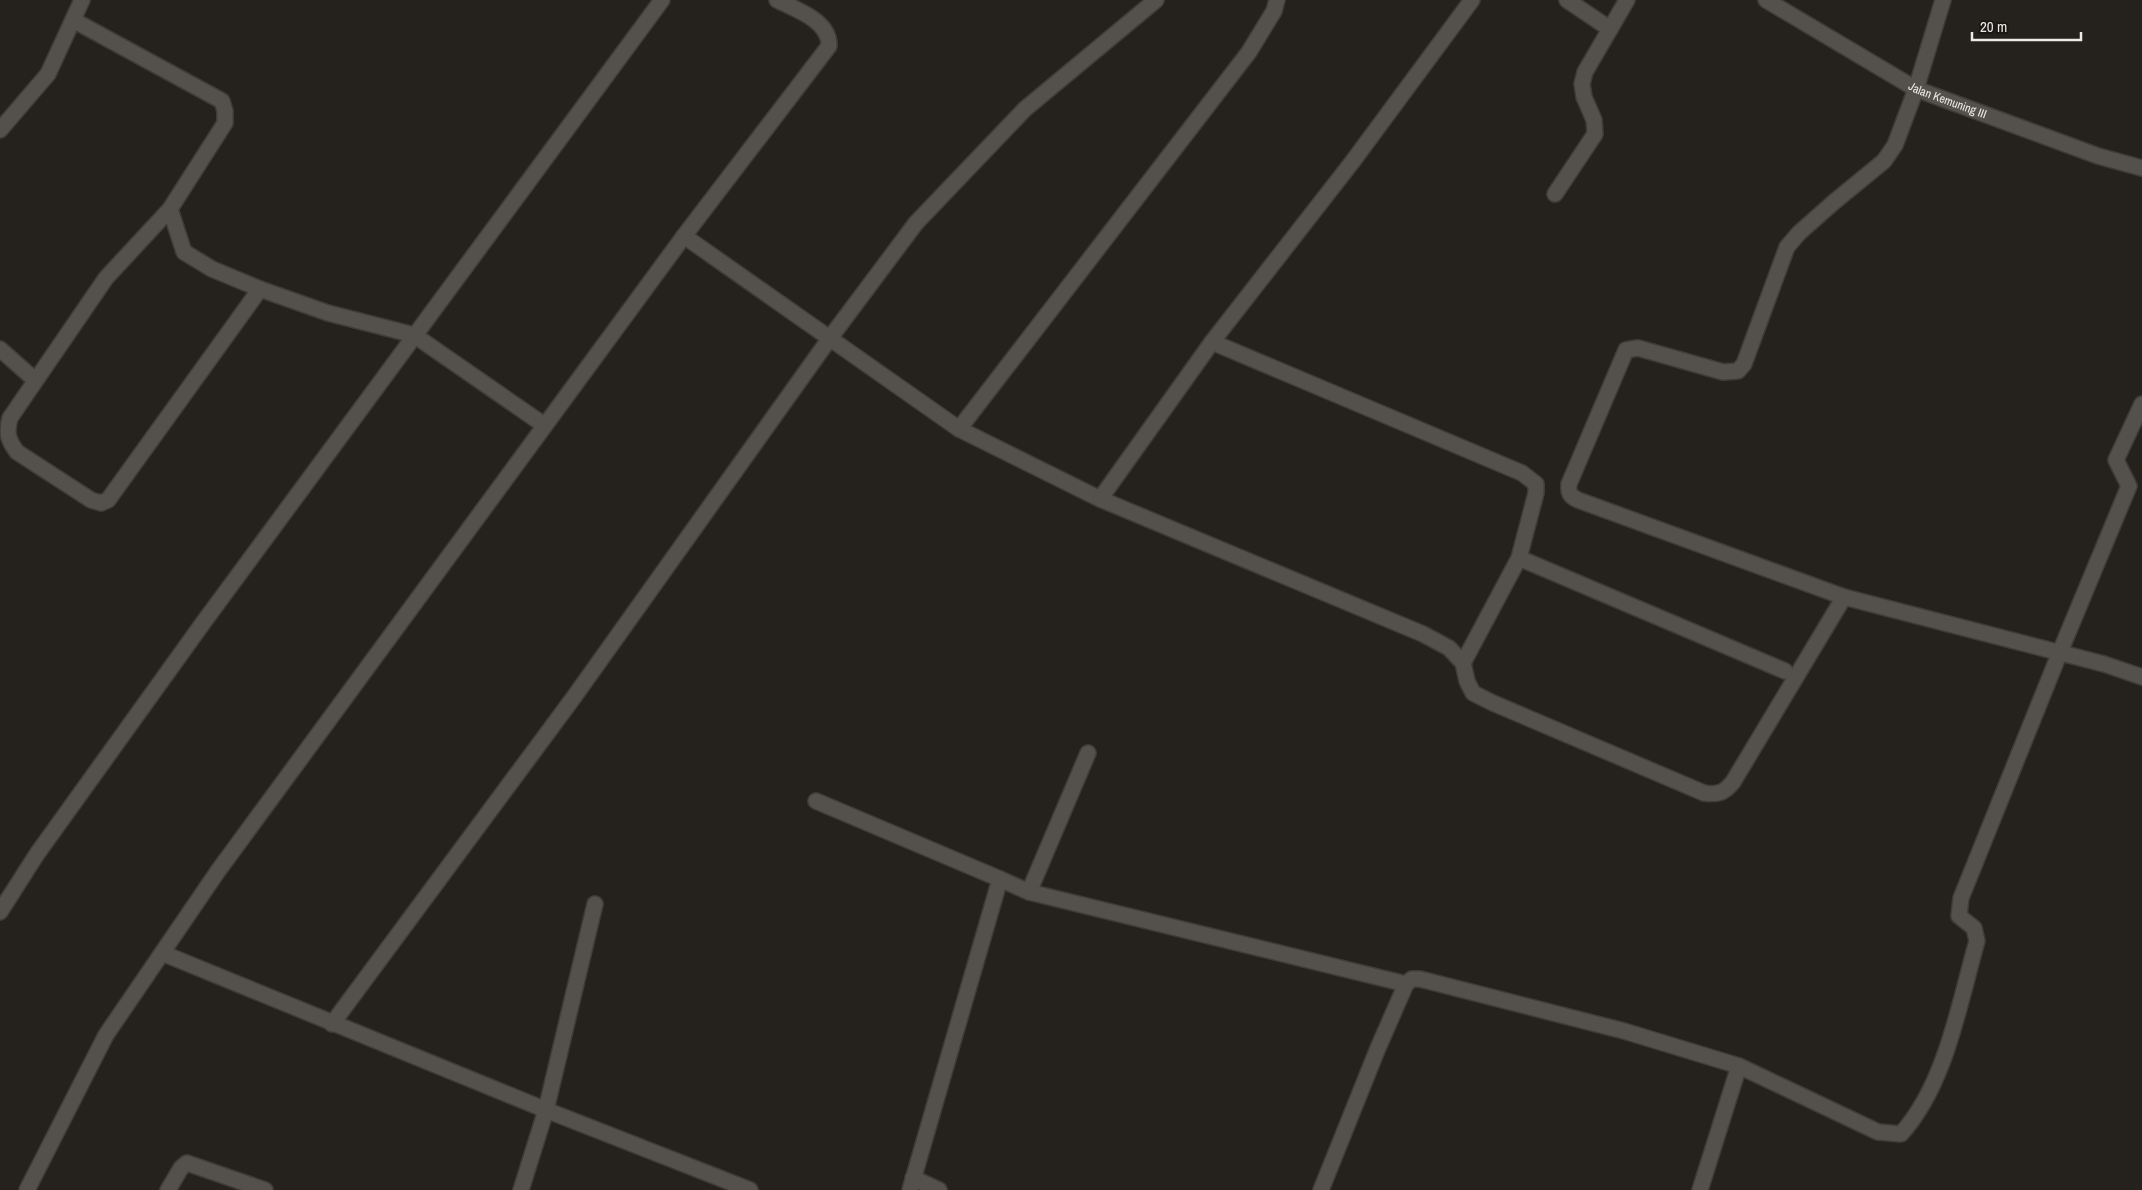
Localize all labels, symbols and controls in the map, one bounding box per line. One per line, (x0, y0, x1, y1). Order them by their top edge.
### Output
scale bar (1972, 10, 2081, 42)
text: 20 m (1980, 16, 2007, 37)
street label: Jalan Kemuning III (1905, 78, 1989, 122)

